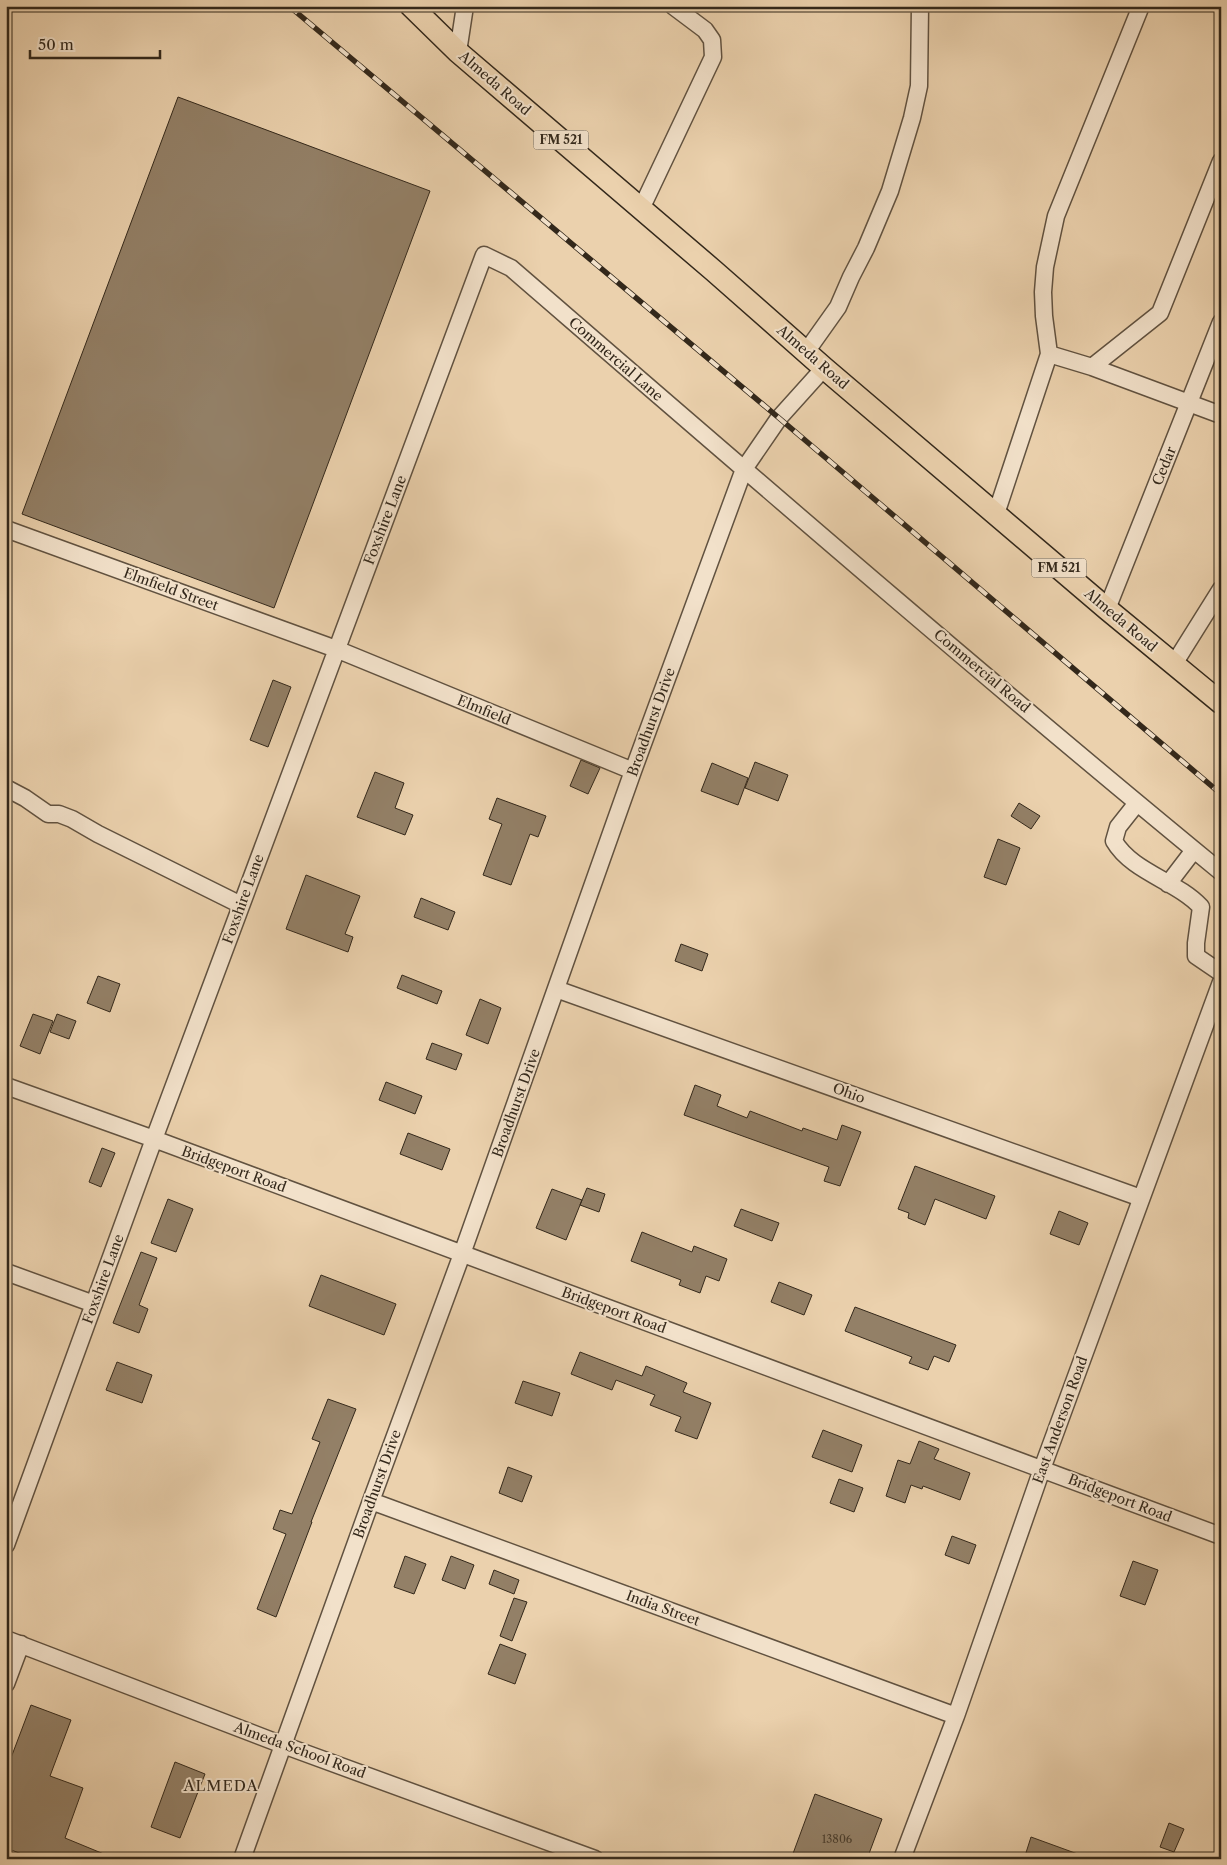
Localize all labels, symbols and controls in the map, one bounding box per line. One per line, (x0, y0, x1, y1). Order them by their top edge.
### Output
scale bar (30, 28, 160, 60)
text: 50 m (38, 35, 74, 54)
street label: Almeda Road (455, 46, 535, 119)
road number: FM 521 (534, 130, 588, 150)
street label: Commercial Lane (565, 313, 667, 405)
street label: Almeda Road (773, 320, 853, 393)
street label: Cedar (1148, 444, 1180, 488)
street label: Foxshire Lane (360, 473, 410, 567)
road number: FM 521 (1032, 558, 1086, 578)
street label: Elmfield Street (121, 564, 221, 615)
street label: Almeda Road (1080, 584, 1161, 656)
street label: Commercial Road (930, 625, 1034, 717)
street label: Broadhurst Drive (623, 665, 679, 779)
street label: Elmfield (455, 691, 514, 729)
street label: Foxshire Lane (218, 851, 268, 946)
street label: Broadhurst Drive (488, 1046, 544, 1160)
street label: Ohio (830, 1079, 868, 1107)
street label: Bridgeport Road (179, 1142, 289, 1196)
street label: Foxshire Lane (78, 1231, 128, 1326)
street label: Bridgeport Road (559, 1283, 669, 1337)
street label: East Anderson Road (1029, 1353, 1092, 1486)
street label: Broadhurst Drive (349, 1427, 405, 1541)
street label: Bridgeport Road (1065, 1470, 1175, 1526)
street label: India Street (624, 1586, 703, 1630)
street label: Almeda School Road (231, 1717, 369, 1782)
district label: ALMEDA (182, 1776, 259, 1795)
house number: 13806 (822, 1832, 853, 1846)

